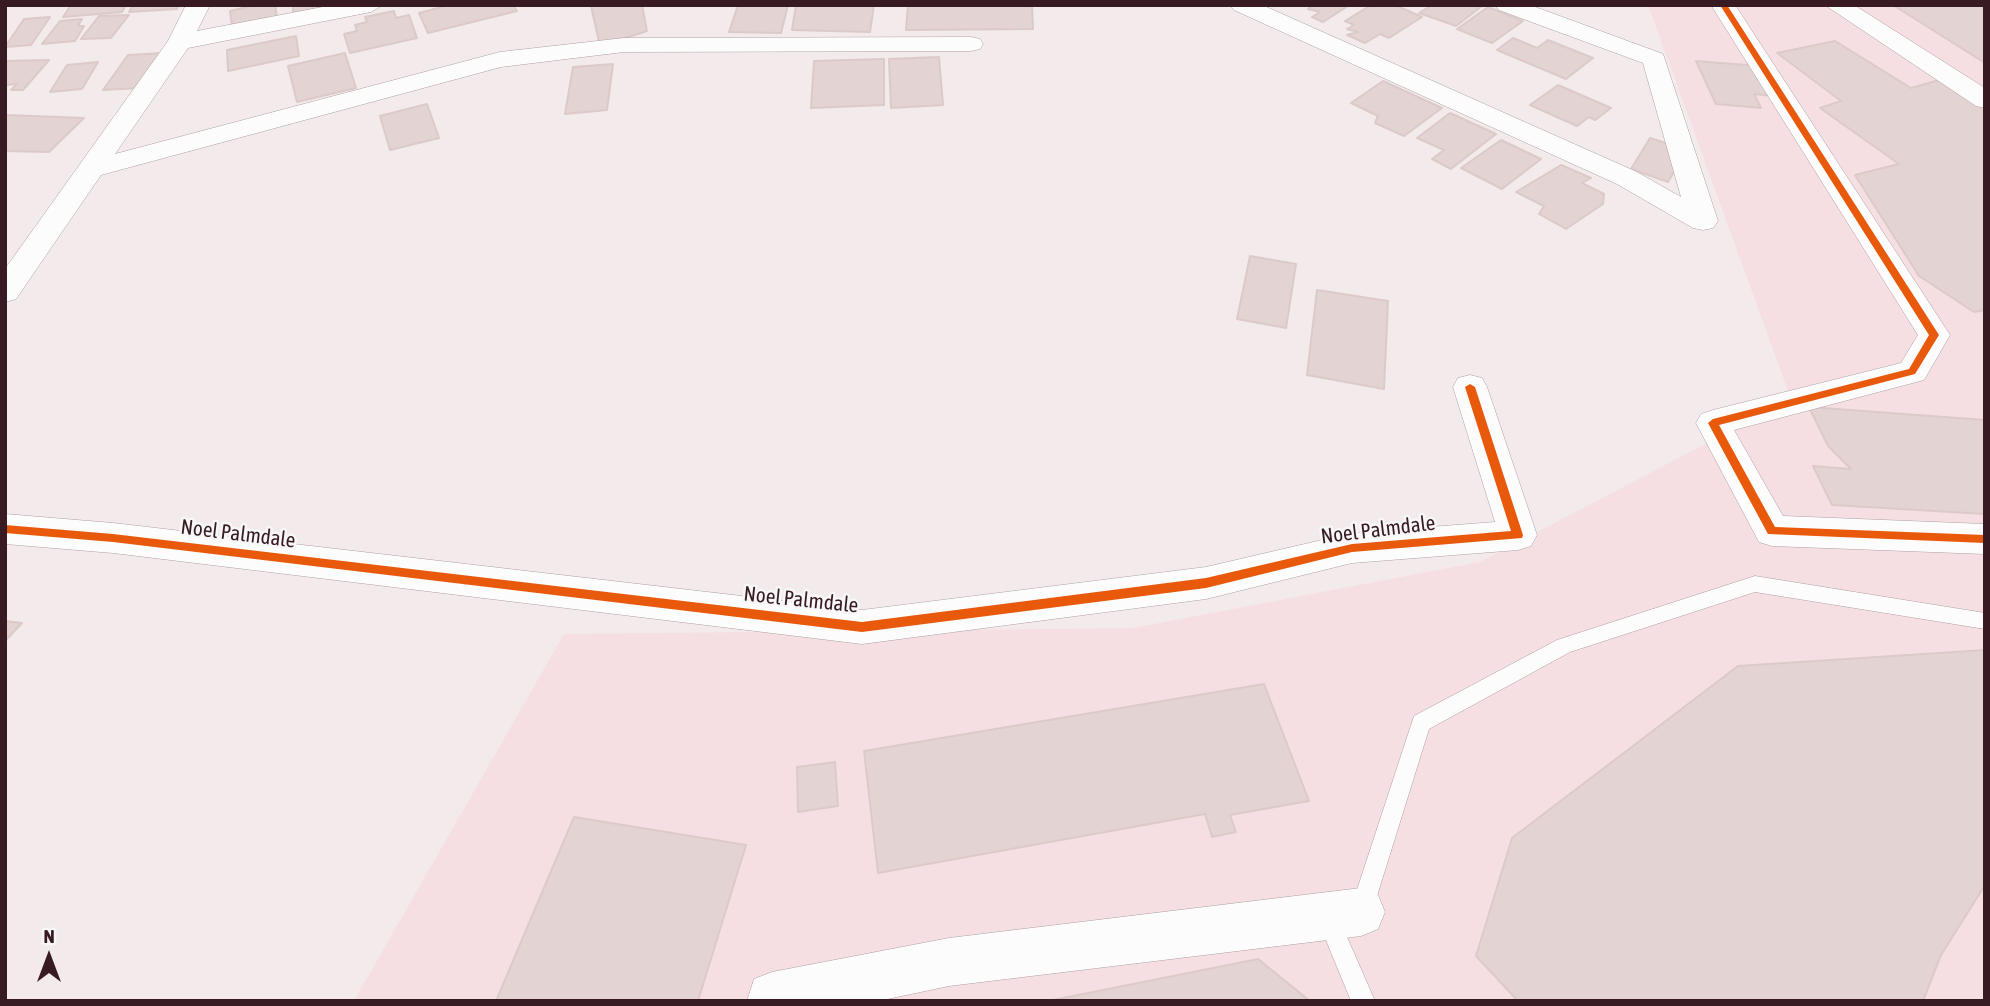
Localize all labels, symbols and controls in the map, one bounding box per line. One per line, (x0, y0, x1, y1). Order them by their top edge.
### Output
street label: Noel Palmdale (1319, 510, 1437, 550)
street label: Noel Palmdale (179, 514, 297, 554)
street label: Noel Palmdale (742, 581, 860, 619)
north arrow (14, 922, 84, 992)
text: N (43, 925, 55, 947)

